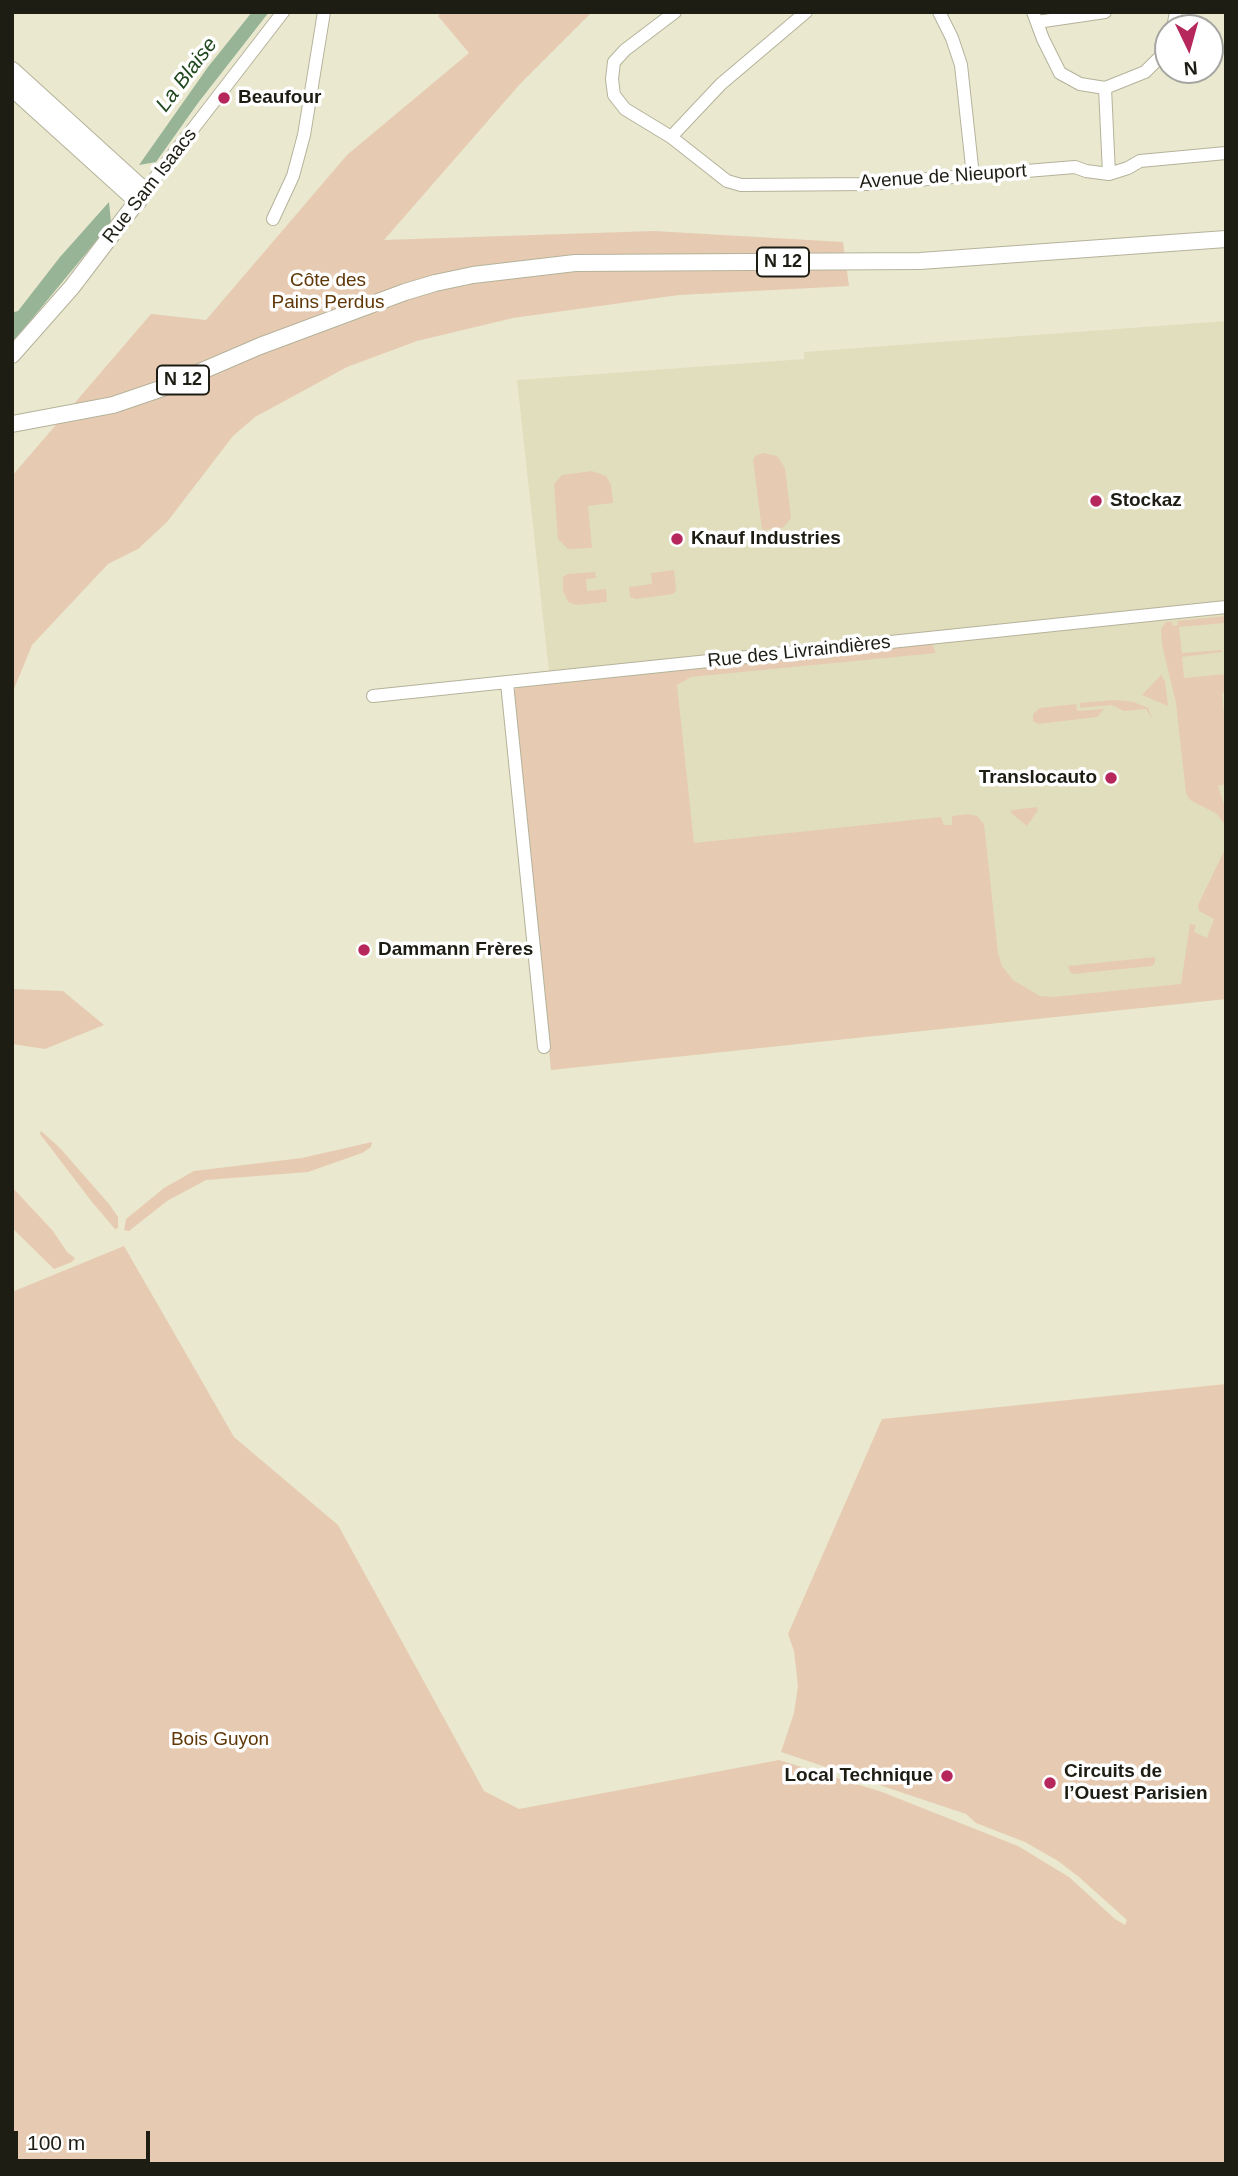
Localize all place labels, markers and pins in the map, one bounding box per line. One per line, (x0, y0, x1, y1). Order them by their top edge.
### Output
place label: Beaufour (238, 87, 321, 109)
marker: Beaufour (216, 90, 232, 106)
place label: Stockaz (1110, 490, 1182, 512)
marker: Stockaz (1088, 493, 1104, 509)
place label: Knauf Industries (691, 528, 841, 550)
marker: Knauf Industries (669, 531, 685, 547)
place label: Translocauto (979, 767, 1097, 789)
marker: Translocauto (1103, 770, 1119, 786)
place label: Dammann Frères (378, 939, 533, 961)
marker: Dammann Frères (356, 942, 372, 958)
place label: Circuits de l’Ouest Parisien (1064, 1761, 1208, 1805)
place label: Local Technique (784, 1765, 933, 1787)
marker: Local Technique (939, 1768, 955, 1784)
marker: Circuits de l’Ouest Parisien (1042, 1775, 1058, 1791)

